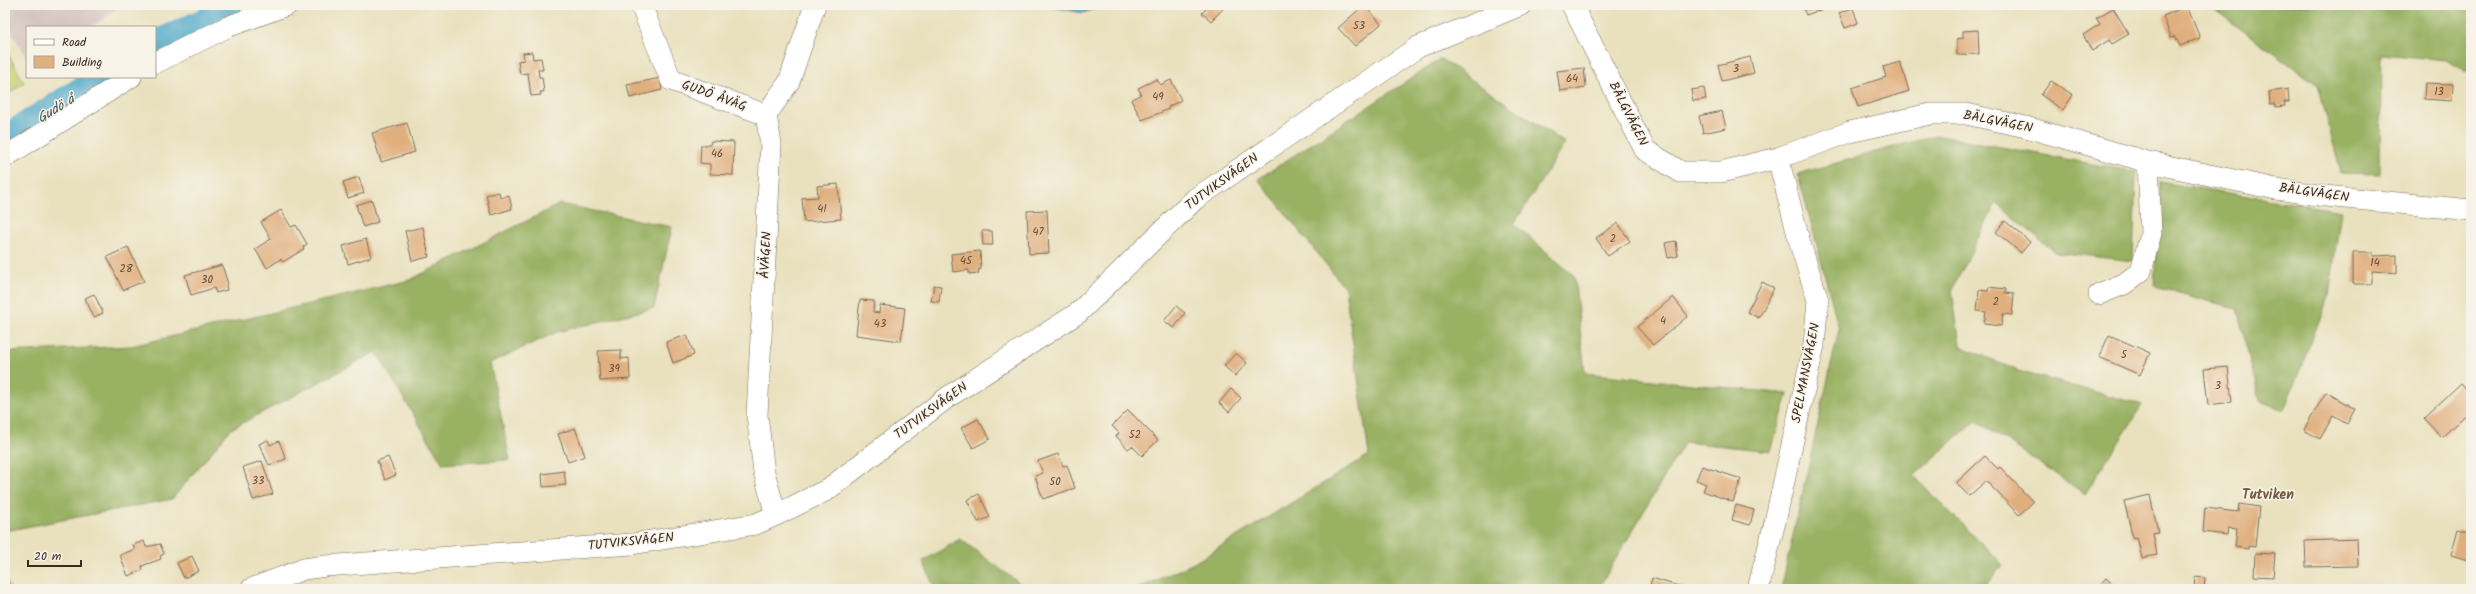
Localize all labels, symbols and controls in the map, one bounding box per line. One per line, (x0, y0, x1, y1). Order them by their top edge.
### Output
house number: 53 (1353, 17, 1365, 35)
legend (26, 26, 156, 78)
text: Road (62, 33, 87, 52)
text: Building (62, 53, 102, 72)
house number: 3 (1733, 60, 1739, 78)
house number: 64 (1566, 70, 1578, 88)
street label: GUDÖ ÅVÄG (678, 75, 750, 117)
street label: BÄLGVÄGEN (1603, 78, 1653, 150)
house number: 13 (2434, 83, 2444, 101)
water label: Gudö å (33, 87, 82, 129)
house number: 49 (1152, 88, 1164, 106)
street label: BÄLGVÄGEN (1961, 105, 2035, 139)
house number: 46 (711, 145, 723, 163)
street label: TUTVIKSVÄGEN (1181, 148, 1263, 216)
street label: BÄLGVÄGEN (2278, 178, 2351, 208)
house number: 41 (817, 200, 827, 218)
house number: 47 (1032, 223, 1044, 241)
house number: 2 (1610, 230, 1616, 248)
street label: ÅVÄGEN (754, 231, 778, 279)
house number: 45 (960, 252, 973, 270)
house number: 14 (2370, 254, 2380, 272)
house number: 28 (119, 260, 133, 278)
house number: 30 (201, 271, 213, 289)
house number: 2 (1993, 293, 1999, 311)
house number: 4 (1660, 312, 1666, 330)
house number: 43 (874, 315, 886, 333)
street label: SPELMANSVÄGEN (1786, 321, 1826, 425)
house number: 5 (2121, 346, 2128, 364)
house number: 39 (608, 360, 620, 378)
street label: TUTVIKSVÄGEN (890, 377, 972, 445)
house number: 3 (2215, 377, 2221, 395)
house number: 52 (1129, 426, 1141, 444)
house number: 33 (252, 472, 264, 490)
house number: 50 (1049, 473, 1061, 491)
district label: Tutviken (2242, 484, 2294, 506)
street label: TUTVIKSVÄGEN (587, 527, 675, 557)
scale bar (28, 542, 81, 568)
text: 20 m (34, 547, 62, 566)

